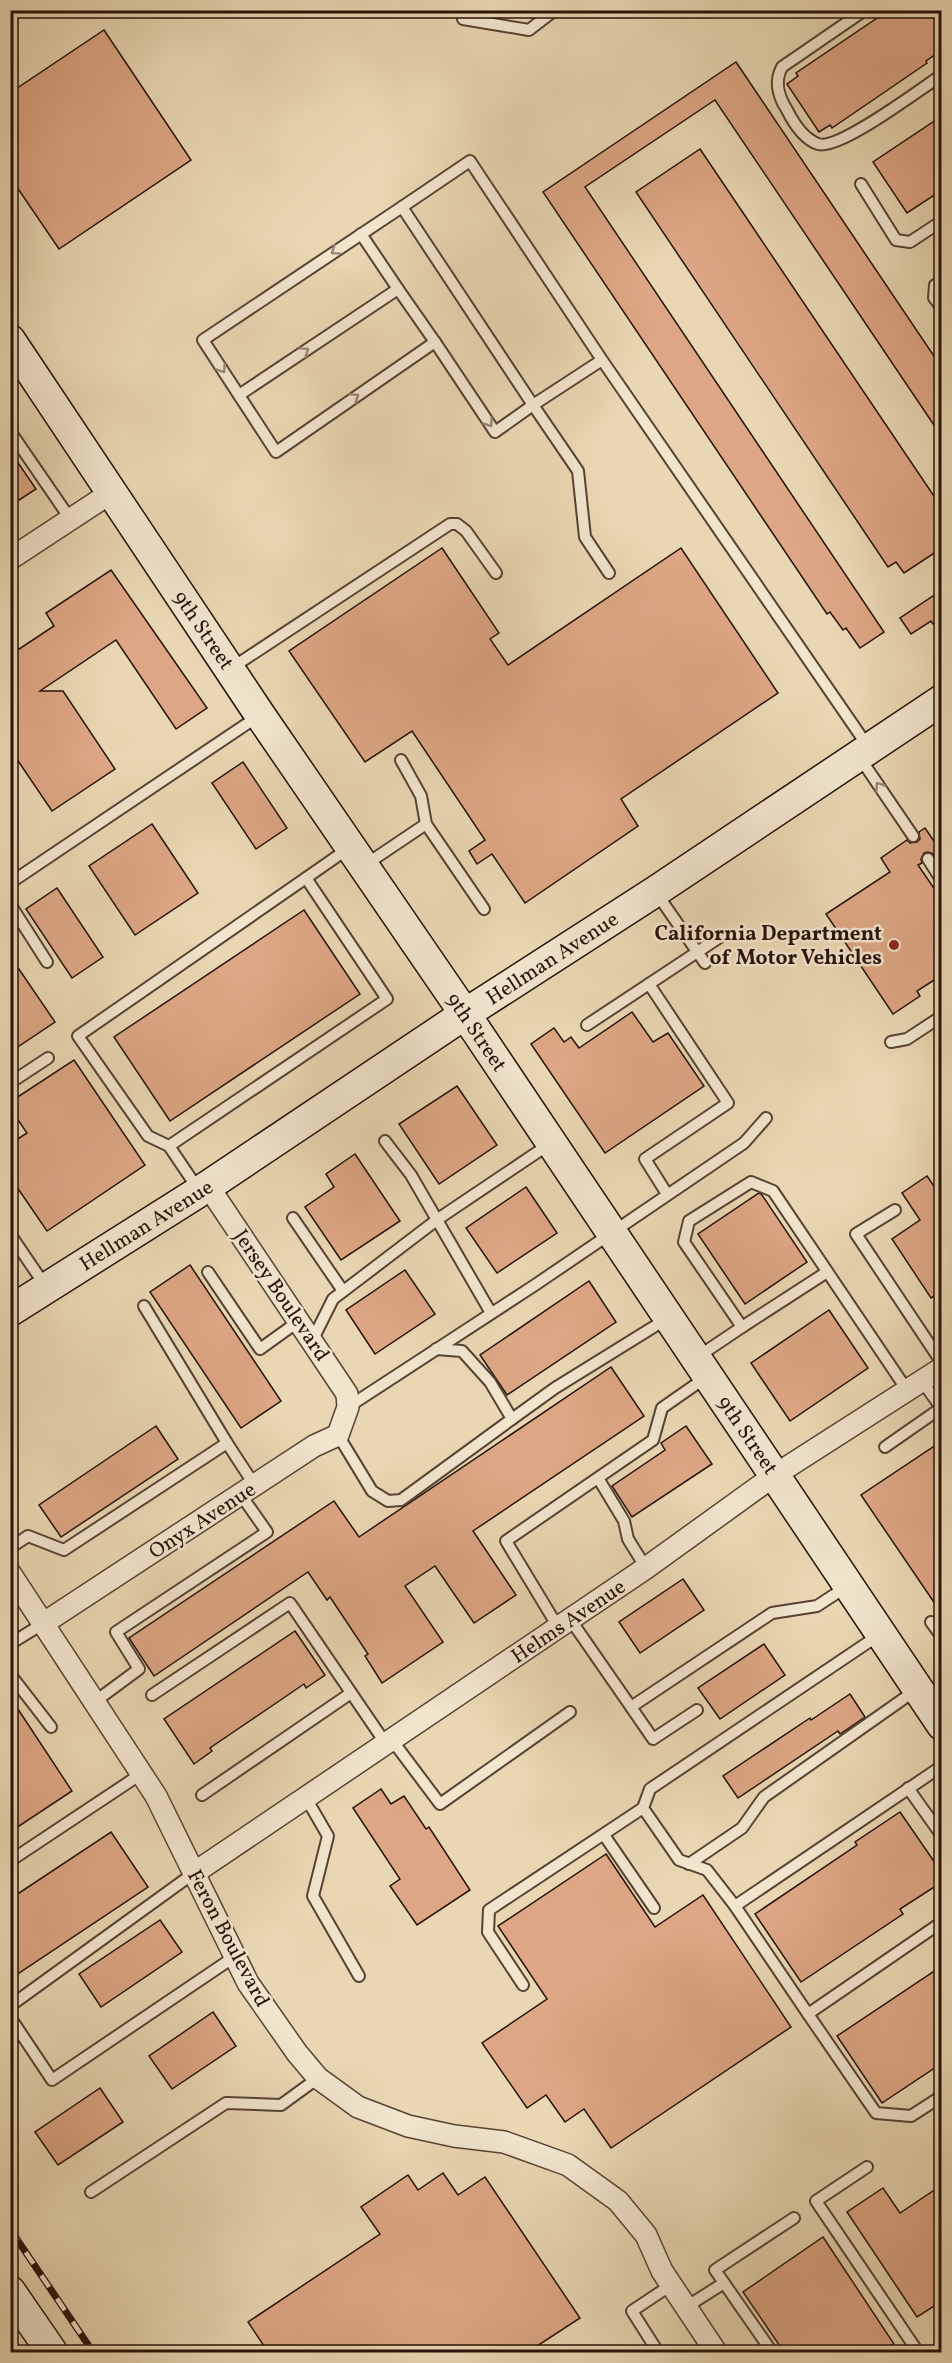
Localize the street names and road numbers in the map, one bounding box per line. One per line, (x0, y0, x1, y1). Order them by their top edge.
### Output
street label: 9th Street (166, 585, 240, 676)
street label: Hellman Avenue (481, 905, 625, 1013)
street label: 9th Street (439, 987, 513, 1078)
street label: Hellman Avenue (74, 1173, 219, 1279)
street label: Jersey Boulevard (226, 1224, 336, 1368)
street label: 9th Street (710, 1390, 784, 1481)
street label: Onyx Avenue (144, 1476, 262, 1567)
street label: Helms Avenue (506, 1573, 632, 1671)
street label: Feron Boulevard (179, 1865, 276, 2012)

